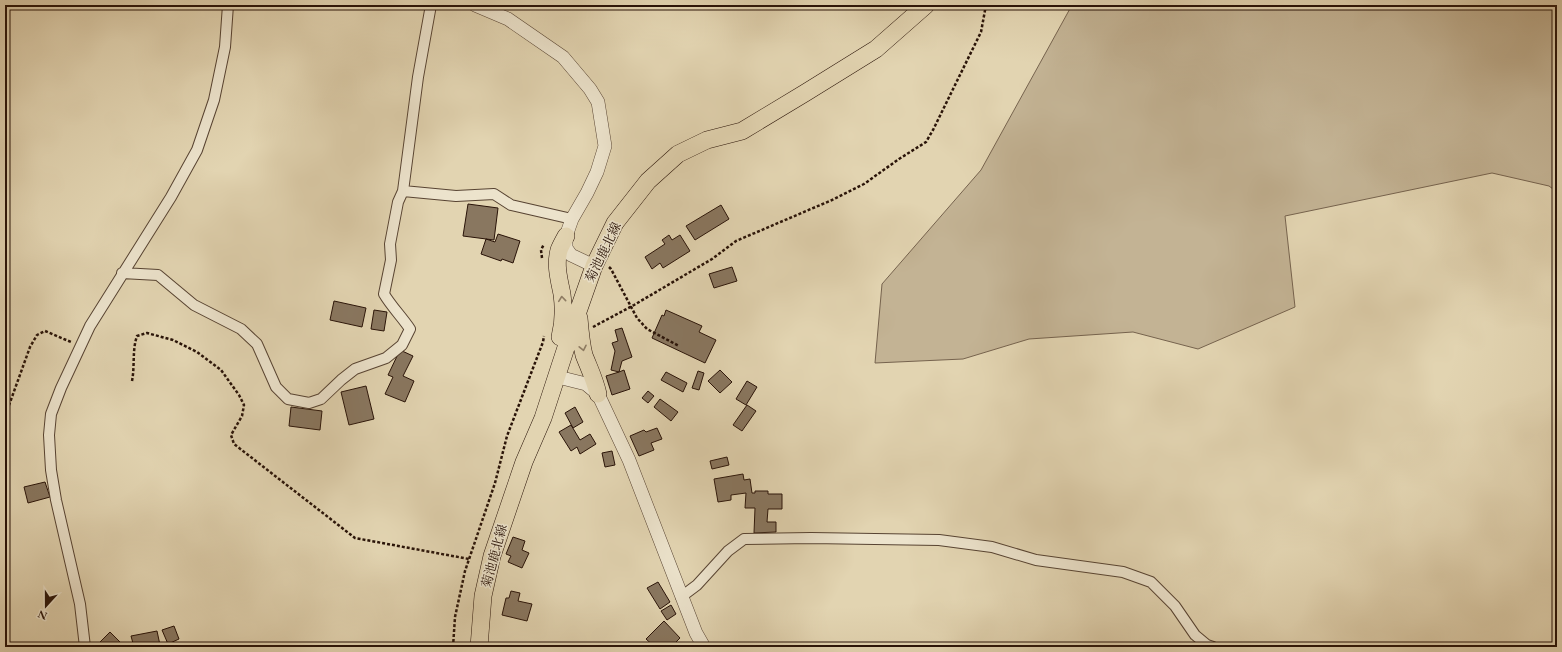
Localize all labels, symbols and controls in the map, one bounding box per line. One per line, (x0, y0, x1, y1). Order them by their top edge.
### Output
street label: 菊池鹿北線 (581, 219, 625, 285)
one-way arrow (558, 296, 567, 302)
one-way arrow (578, 345, 587, 351)
street label: 菊池鹿北線 (477, 522, 511, 590)
north arrow (26, 586, 66, 626)
text: N (36, 607, 49, 623)

